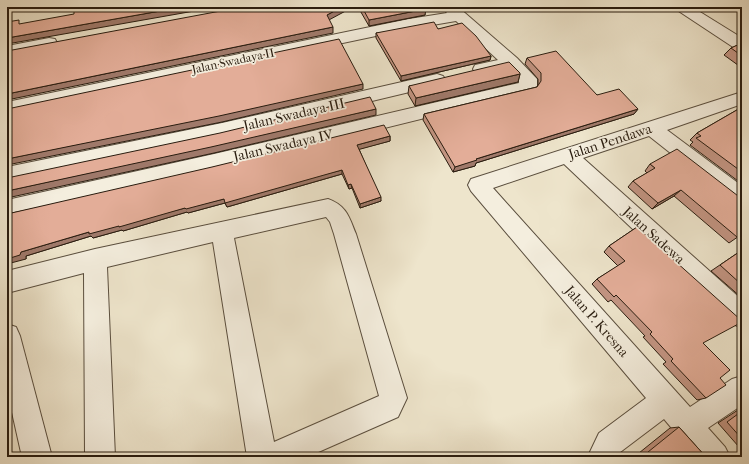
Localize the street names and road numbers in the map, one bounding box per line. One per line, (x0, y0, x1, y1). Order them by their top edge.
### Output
street label: Jalan Swadaya II (189, 45, 276, 77)
street label: Jalan Swadaya III (241, 94, 347, 135)
street label: Jalan Pendawa (565, 120, 654, 163)
street label: Jalan Swadaya IV (231, 126, 335, 165)
street label: Jalan Sadewa (618, 202, 689, 268)
street label: Jalan P. Kresna (560, 281, 633, 361)

